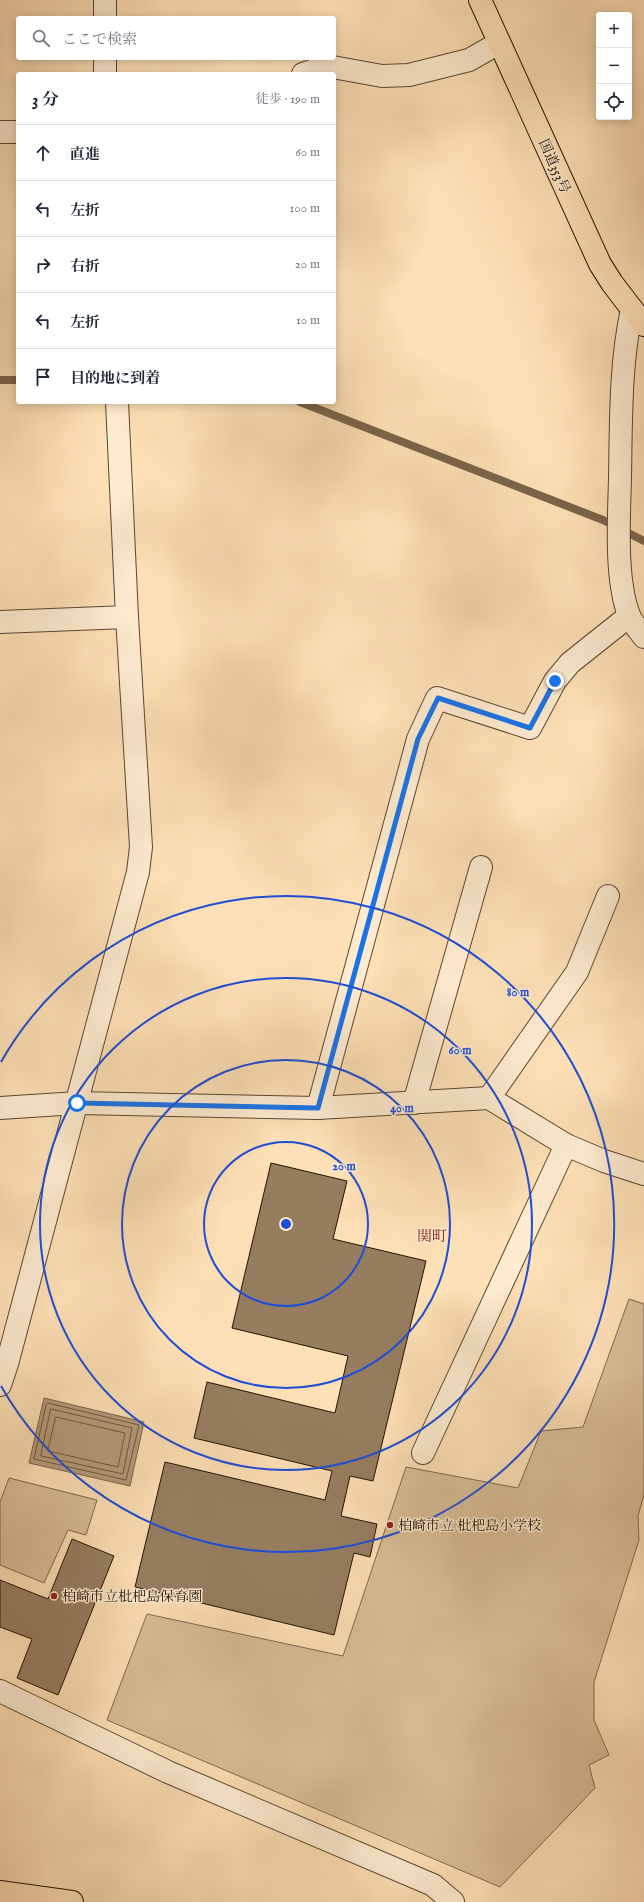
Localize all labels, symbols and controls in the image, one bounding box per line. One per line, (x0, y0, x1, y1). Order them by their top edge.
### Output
map controls (596, 12, 632, 120)
button: + (596, 12, 632, 48)
search box (16, 16, 336, 60)
icon: search (30, 27, 52, 49)
text: ここで検索 (62, 30, 137, 49)
button: − (596, 48, 632, 84)
button: locate (596, 84, 632, 120)
text: 3 分 (32, 90, 59, 111)
text: 徒歩 · 190 m (256, 91, 320, 108)
street label: 国道353号 (534, 136, 574, 196)
icon: ahead (32, 142, 54, 164)
text: 60 m (295, 144, 320, 161)
text: 直進 (70, 145, 100, 164)
icon: left (32, 198, 54, 220)
text: 100 m (290, 200, 320, 217)
text: 左折 (70, 201, 100, 220)
icon: right (32, 254, 54, 276)
text: 20 m (295, 256, 320, 273)
text: 右折 (70, 257, 100, 276)
icon: left (32, 310, 54, 332)
text: 10 m (296, 312, 320, 329)
text: 左折 (70, 313, 100, 332)
icon: arrive (32, 366, 54, 388)
text: 目的地に到着 (70, 369, 160, 388)
route end (546, 672, 564, 690)
text: 80 m (507, 985, 530, 1000)
text: 60 m (449, 1043, 472, 1058)
route start (68, 1094, 86, 1112)
text: 40 m (390, 1101, 415, 1116)
text: 20 m (332, 1159, 356, 1174)
centre of rings (279, 1217, 293, 1231)
district label: 関町 (417, 1227, 447, 1246)
place label: 柏崎市立 枇杷島小学校 (398, 1517, 541, 1535)
marker: 柏崎市立 枇杷島小学校 (385, 1520, 395, 1530)
place label: 柏崎市立枇杷島保育園 (62, 1588, 202, 1606)
marker: 柏崎市立枇杷島保育園 (49, 1591, 59, 1601)

